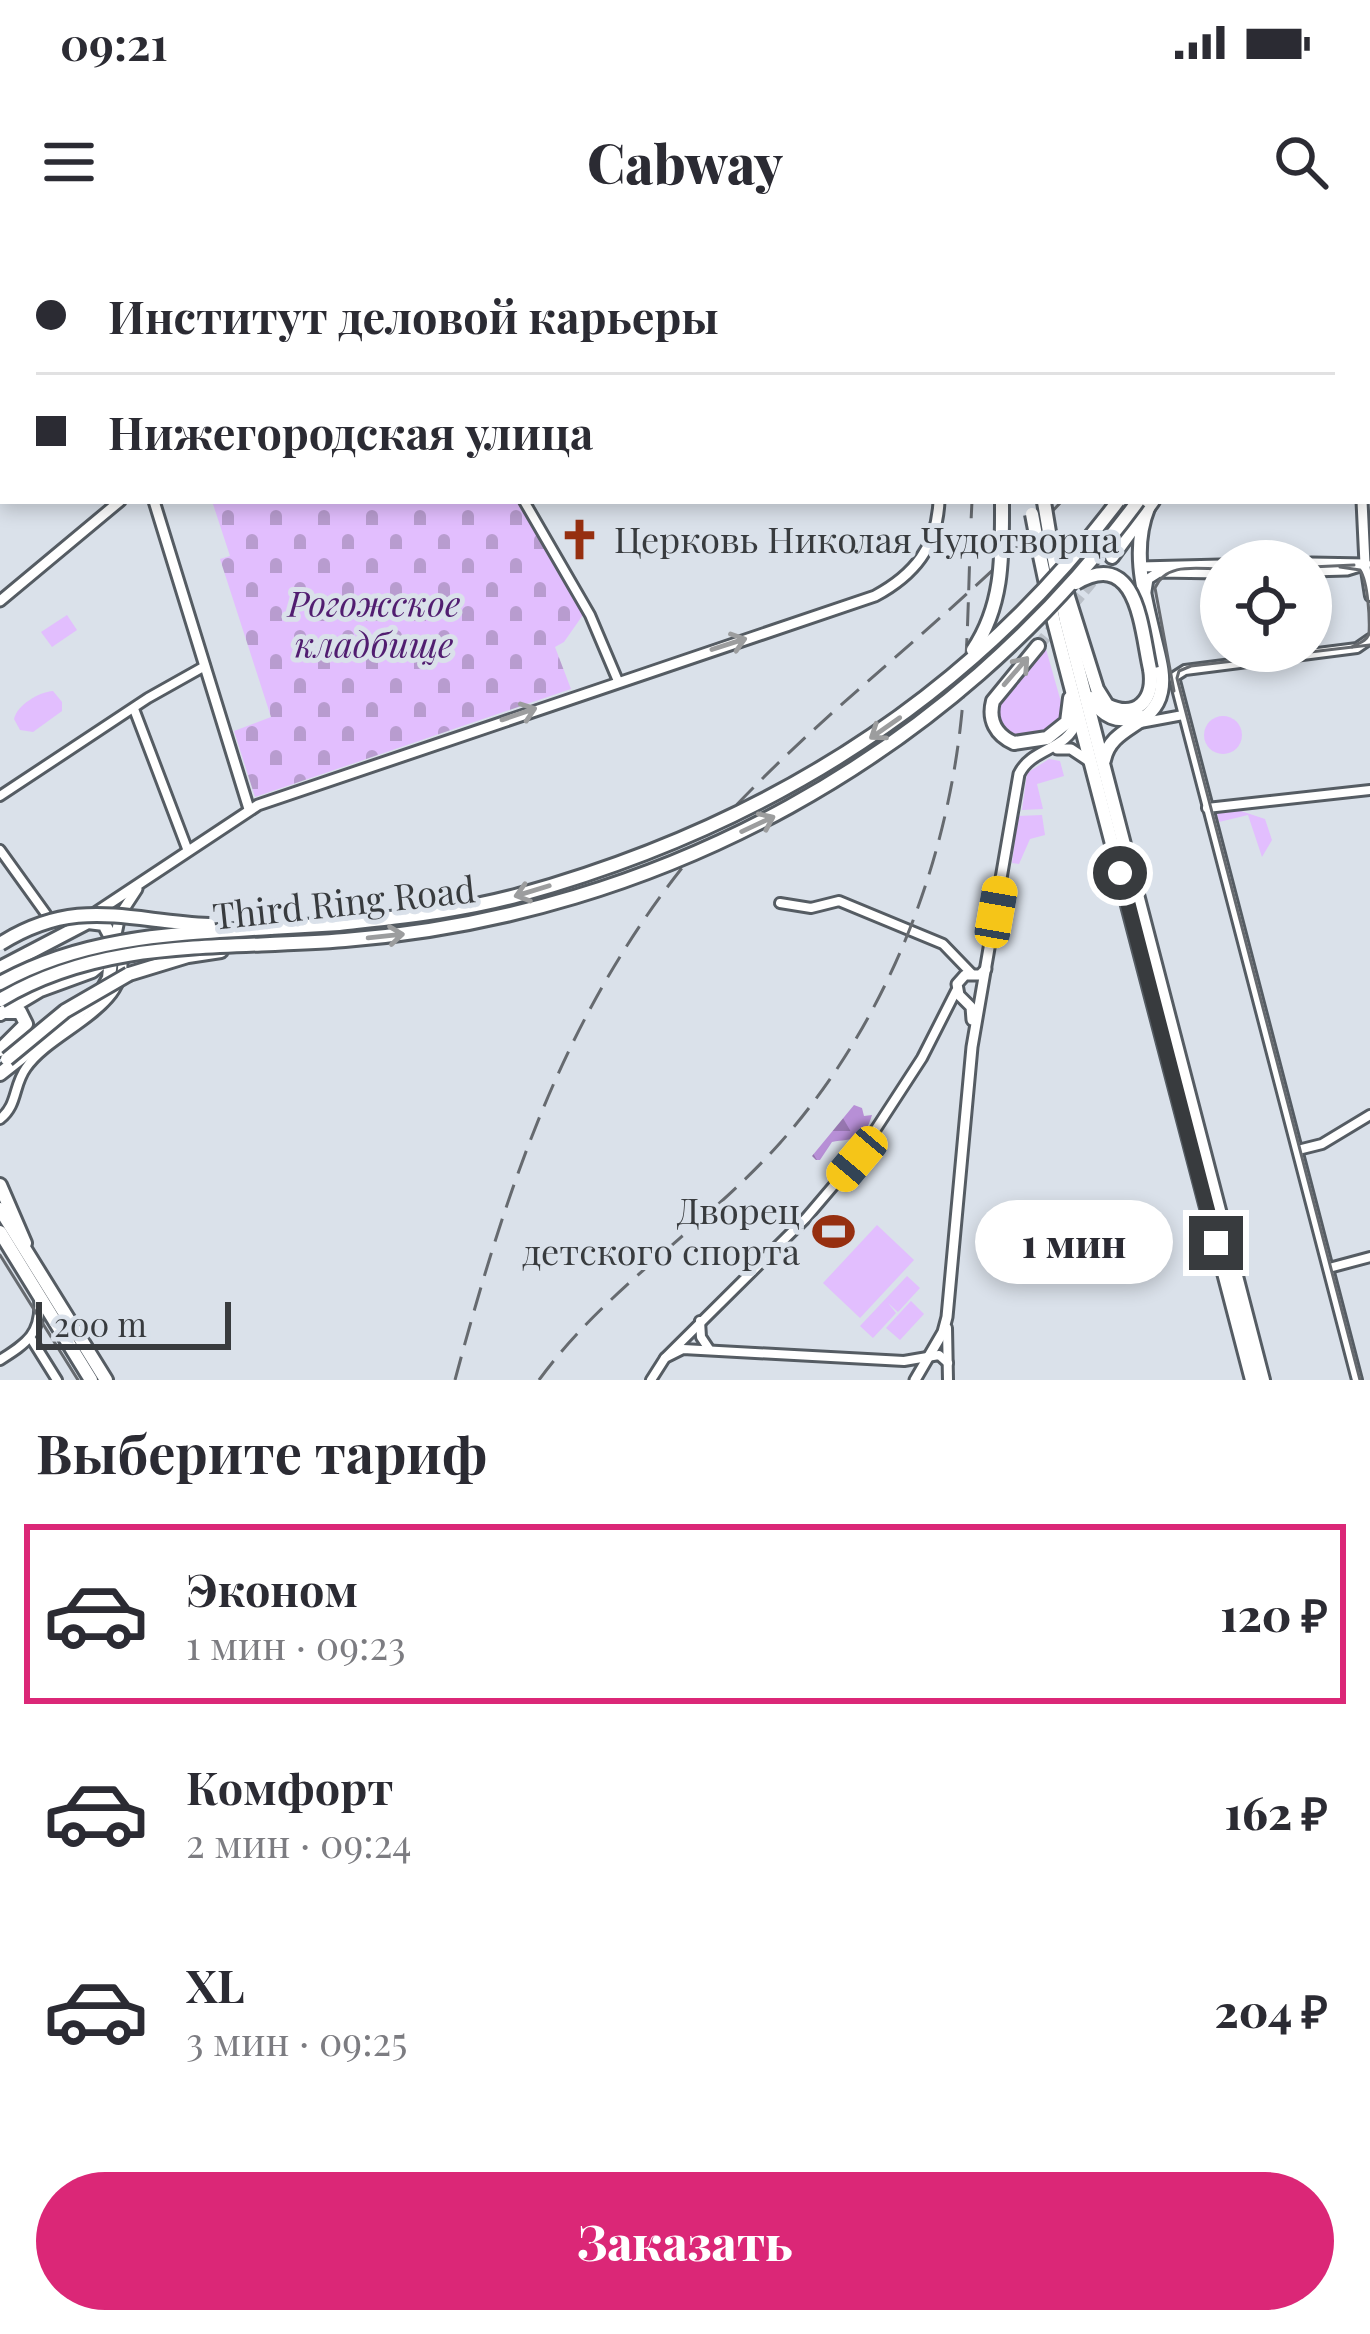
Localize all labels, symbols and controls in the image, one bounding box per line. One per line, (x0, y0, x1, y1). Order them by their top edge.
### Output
text: 09:21 (60, 12, 168, 72)
text: Cabway (587, 126, 783, 198)
icon: menu (36, 129, 102, 195)
icon: search (1268, 129, 1334, 195)
text: Институт деловой карьеры (108, 285, 719, 345)
text: Нижегородская улица (108, 401, 593, 461)
place label: Церковь Николая Чудотворца (614, 514, 1119, 562)
church icon: Церковь Николая Чудотворца (557, 517, 603, 563)
map controls (1200, 540, 1332, 672)
button: locate (1200, 540, 1332, 672)
park label: Рогожское кладбище (286, 578, 460, 667)
one-way arrow (709, 632, 747, 654)
one-way arrow (1002, 656, 1029, 686)
one-way arrow (499, 702, 537, 724)
one-way arrow (868, 715, 902, 740)
one-way arrow (739, 812, 775, 834)
route start (1093, 846, 1147, 900)
street label: Third Ring Road (210, 863, 478, 939)
car (972, 873, 1020, 951)
one-way arrow (514, 881, 552, 903)
one-way arrow (366, 924, 405, 946)
car (820, 1120, 894, 1198)
place label: Дворец детского спорта (522, 1185, 800, 1274)
callout: 1 мин (976, 1201, 1174, 1285)
sports icon: Дворец детского спорта (811, 1209, 857, 1255)
text: 1 мин (1022, 1216, 1126, 1268)
route end (1189, 1216, 1243, 1270)
scale bar (36, 1296, 231, 1349)
text: 200 m (54, 1301, 147, 1345)
text: Выберите тариф (36, 1416, 487, 1488)
text: Эконом (186, 1558, 358, 1618)
icon: car (42, 1560, 150, 1668)
text: 120 ₽ (1220, 1583, 1328, 1643)
text: 1 мин · 09:23 (186, 1618, 406, 1670)
text: Комфорт (186, 1756, 393, 1816)
icon: car (42, 1758, 150, 1866)
text: 162 ₽ (1225, 1781, 1328, 1841)
text: 2 мин · 09:24 (186, 1816, 412, 1868)
text: XL (186, 1954, 245, 2014)
icon: car (42, 1956, 150, 2064)
text: 204 ₽ (1215, 1979, 1328, 2039)
text: 3 мин · 09:25 (186, 2014, 407, 2066)
button: Заказать (36, 2172, 1334, 2310)

